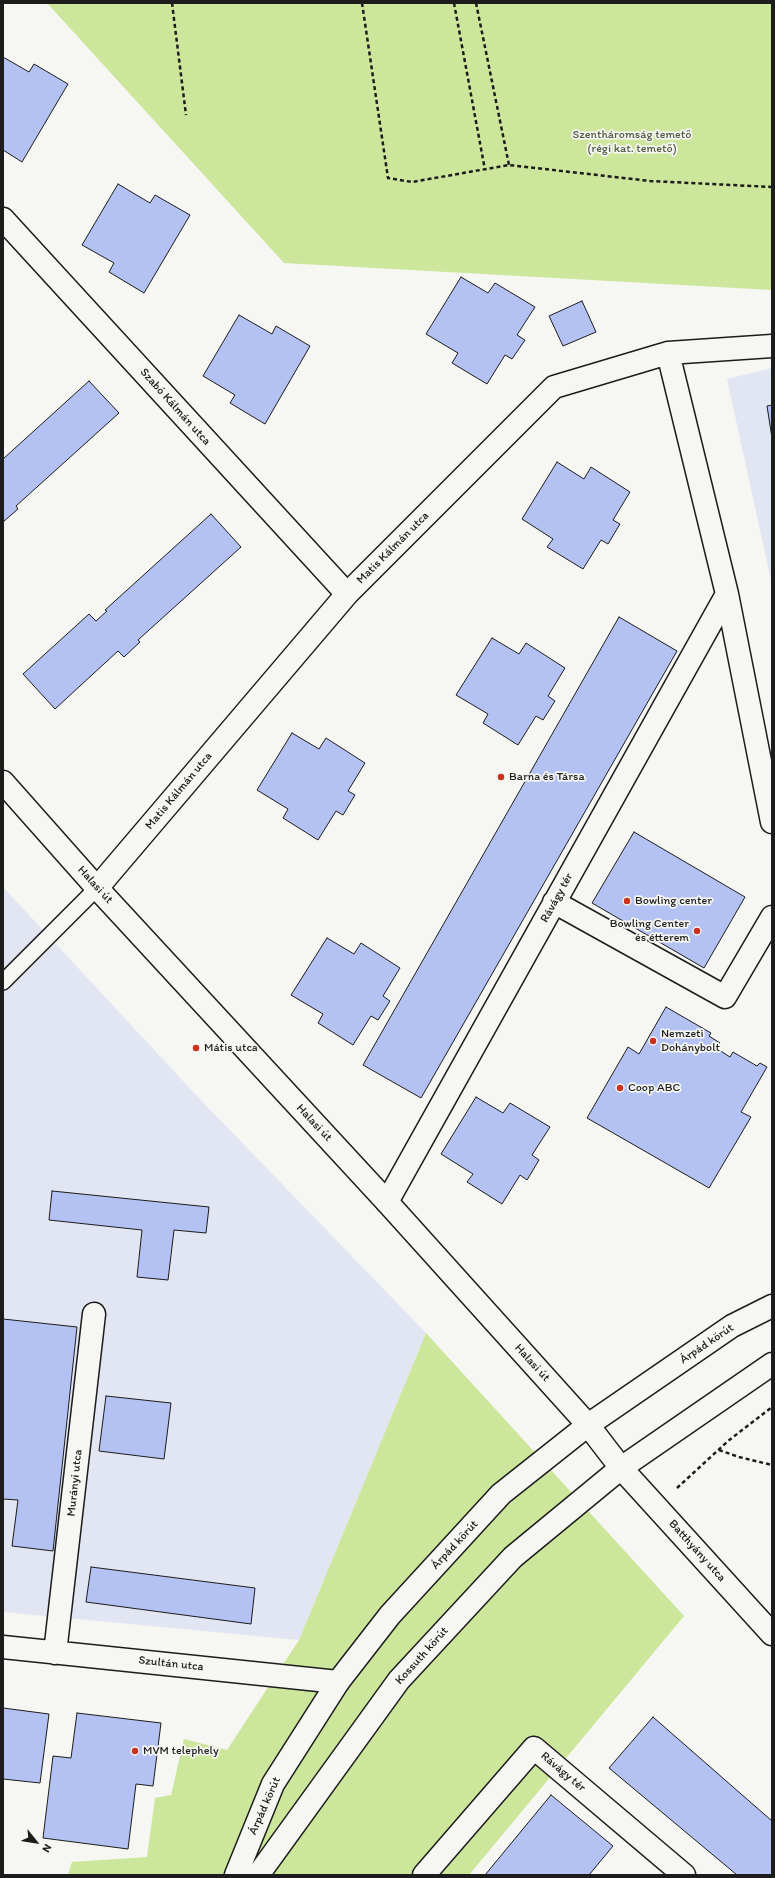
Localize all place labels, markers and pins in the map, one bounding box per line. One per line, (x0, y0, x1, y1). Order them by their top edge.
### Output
place label: Barna és Társa (509, 770, 585, 784)
marker: Barna és Társa (496, 772, 506, 782)
place label: Bowling center (635, 894, 712, 908)
marker: Bowling center (622, 896, 632, 906)
place label: Bowling Center és étterem (610, 917, 689, 945)
marker: Bowling Center és étterem (692, 926, 702, 936)
place label: Nemzeti Dohánybolt (661, 1027, 720, 1055)
marker: Nemzeti Dohánybolt (648, 1036, 658, 1046)
place label: Mátis utca (204, 1041, 258, 1055)
marker: Mátis utca (191, 1043, 201, 1053)
place label: Coop ABC (628, 1081, 680, 1095)
marker: Coop ABC (615, 1083, 625, 1093)
place label: MVM telephely (143, 1744, 219, 1758)
marker: MVM telephely (130, 1746, 140, 1756)

